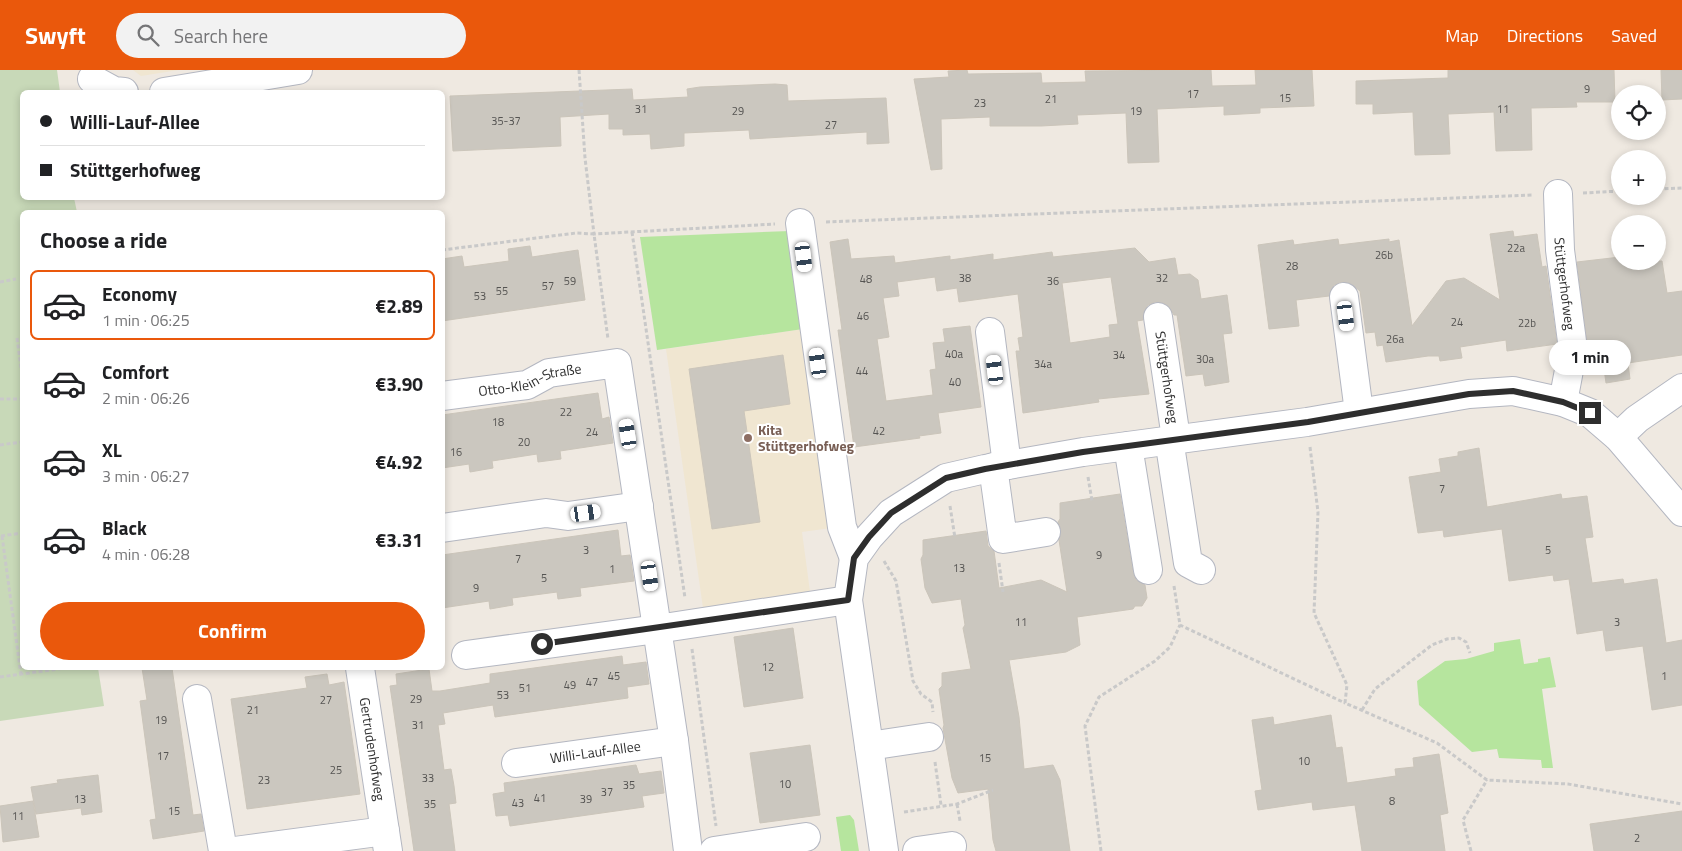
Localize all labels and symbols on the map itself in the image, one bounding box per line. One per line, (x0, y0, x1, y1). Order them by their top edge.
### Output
house number: 9 (1584, 81, 1590, 97)
house number: 17 (1187, 86, 1199, 102)
house number: 15 (1279, 90, 1291, 106)
house number: 21 (1045, 91, 1057, 107)
house number: 23 (974, 95, 986, 111)
house number: 31 (635, 101, 647, 117)
house number: 11 (1497, 101, 1509, 117)
house number: 29 (732, 103, 744, 119)
house number: 19 (1130, 103, 1142, 119)
house number: 35-37 (491, 113, 521, 129)
house number: 27 (825, 117, 837, 133)
street label: Stüttgerhofweg (1550, 237, 1581, 331)
house number: 22a (1507, 240, 1525, 256)
car (794, 241, 813, 273)
house number: 26b (1375, 247, 1393, 263)
house number: 28 (1286, 258, 1298, 274)
house number: 38 (959, 270, 971, 286)
house number: 32 (1156, 270, 1168, 286)
house number: 48 (860, 271, 872, 287)
house number: 59 (564, 273, 576, 289)
house number: 36 (1047, 273, 1059, 289)
house number: 57 (542, 278, 554, 294)
house number: 55 (496, 283, 508, 299)
house number: 53 (474, 288, 486, 304)
car (1336, 300, 1355, 332)
house number: 46 (857, 308, 869, 324)
house number: 24 (1451, 314, 1463, 330)
house number: 22b (1518, 315, 1536, 331)
street label: Stüttgerhofweg (1150, 330, 1185, 425)
house number: 26a (1386, 331, 1404, 347)
callout: 1 min (1549, 340, 1631, 376)
house number: 40a (945, 346, 963, 362)
car (808, 347, 827, 379)
house number: 34 (1113, 347, 1125, 363)
house number: 30a (1196, 351, 1214, 367)
car (985, 354, 1004, 386)
house number: 34a (1034, 356, 1052, 372)
street label: Otto-Klein-Straße (477, 357, 583, 401)
house number: 44 (856, 363, 868, 379)
house number: 40 (949, 374, 961, 390)
route end (1579, 402, 1601, 424)
house number: 22 (560, 404, 572, 420)
house number: 18 (492, 414, 504, 430)
car (618, 418, 637, 450)
place label: Kita Stüttgerhofweg (758, 419, 855, 456)
house number: 42 (873, 423, 885, 439)
house number: 24 (586, 424, 598, 440)
marker: Kita Stüttgerhofweg (742, 432, 754, 444)
house number: 20 (518, 434, 530, 450)
house number: 16 (450, 444, 462, 460)
house number: 7 (1439, 481, 1445, 497)
car (570, 503, 601, 523)
house number: 3 (583, 542, 589, 558)
house number: 5 (1545, 542, 1551, 558)
house number: 9 (1096, 547, 1102, 563)
house number: 7 (515, 551, 521, 567)
car (640, 560, 659, 592)
house number: 13 (953, 560, 965, 576)
house number: 1 (609, 561, 615, 577)
house number: 5 (541, 570, 547, 586)
house number: 9 (473, 580, 479, 596)
house number: 11 (1015, 614, 1027, 630)
house number: 3 (1614, 614, 1620, 630)
route start (531, 633, 553, 655)
house number: 12 (762, 659, 774, 675)
house number: 45 (608, 668, 620, 684)
house number: 1 (1661, 668, 1667, 684)
house number: 47 (586, 674, 598, 690)
house number: 49 (564, 677, 576, 693)
house number: 51 (519, 680, 531, 696)
house number: 53 (497, 687, 509, 703)
house number: 29 (410, 691, 422, 707)
house number: 27 (320, 692, 332, 708)
street label: Gertrudenhofweg (355, 696, 391, 802)
house number: 21 (247, 702, 259, 718)
house number: 19 (155, 712, 167, 728)
house number: 31 (412, 717, 424, 733)
street label: Willi-Lauf-Allee (548, 735, 642, 768)
house number: 17 (157, 748, 169, 764)
house number: 15 (979, 750, 991, 766)
house number: 10 (1298, 753, 1310, 769)
house number: 25 (330, 762, 342, 778)
house number: 33 (422, 770, 434, 786)
house number: 23 (258, 772, 270, 788)
house number: 10 (779, 776, 791, 792)
house number: 35 (623, 777, 635, 793)
house number: 37 (601, 784, 613, 800)
house number: 41 (534, 790, 546, 806)
house number: 13 (74, 791, 86, 807)
house number: 39 (580, 791, 592, 807)
house number: 8 (1389, 793, 1395, 809)
house number: 43 (512, 795, 524, 811)
house number: 35 (424, 796, 436, 812)
house number: 15 (168, 803, 180, 819)
house number: 11 (12, 808, 24, 824)
house number: 2 (1634, 830, 1640, 846)

